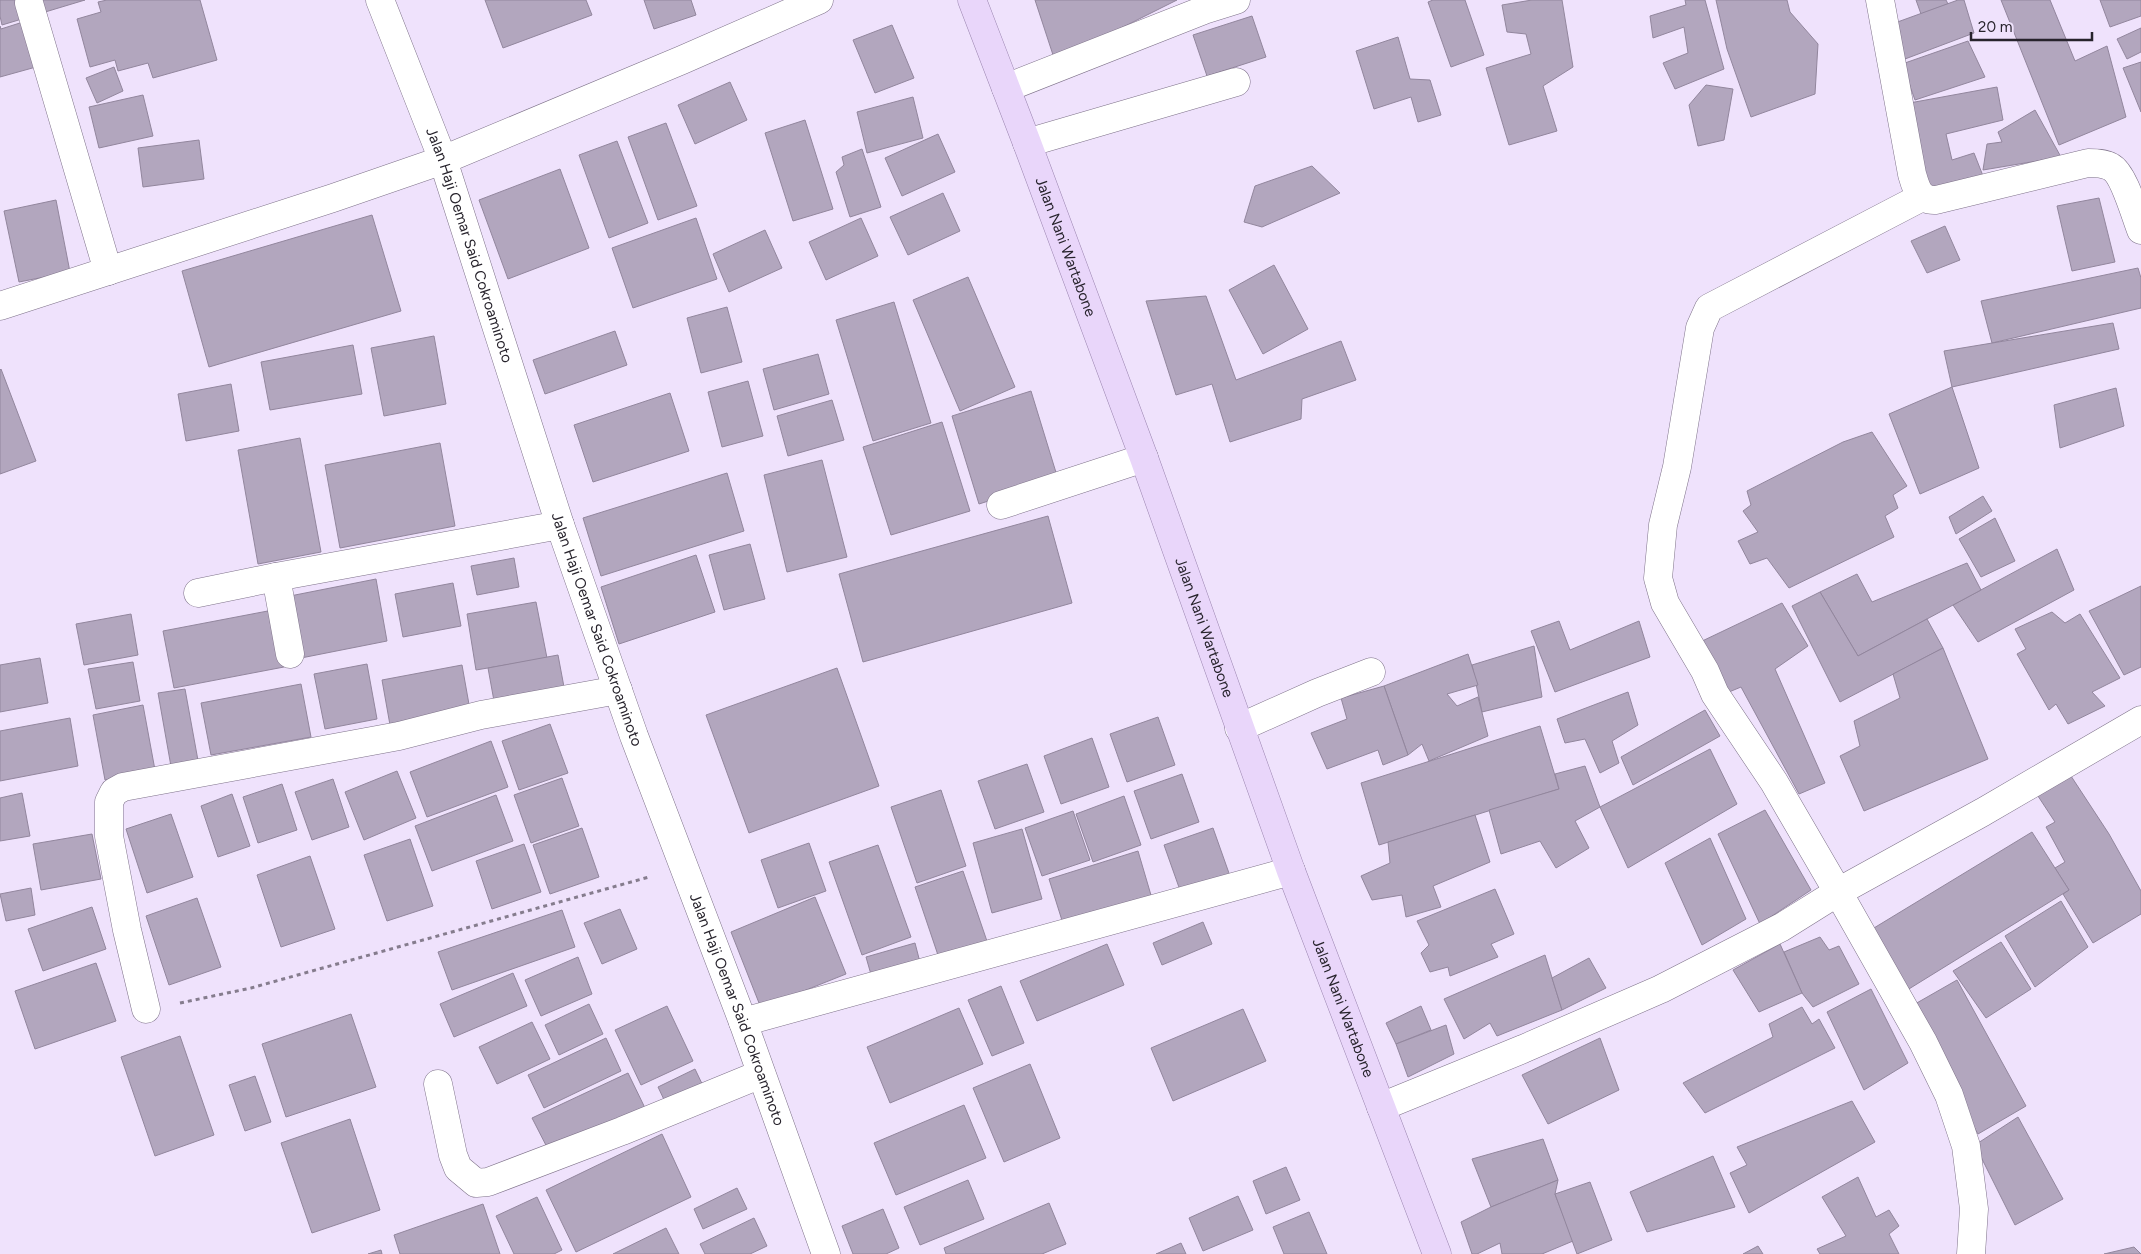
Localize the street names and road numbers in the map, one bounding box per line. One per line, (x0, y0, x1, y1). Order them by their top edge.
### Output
street label: Jalan Haji Oemar Said Cokroaminoto (422, 125, 516, 365)
street label: Jalan Nani Wartabone (1032, 175, 1100, 319)
street label: Jalan Haji Oemar Said Cokroaminoto (548, 510, 646, 749)
street label: Jalan Nani Wartabone (1171, 555, 1237, 700)
street label: Jalan Haji Oemar Said Cokroaminoto (686, 891, 788, 1128)
street label: Jalan Nani Wartabone (1309, 936, 1378, 1080)

